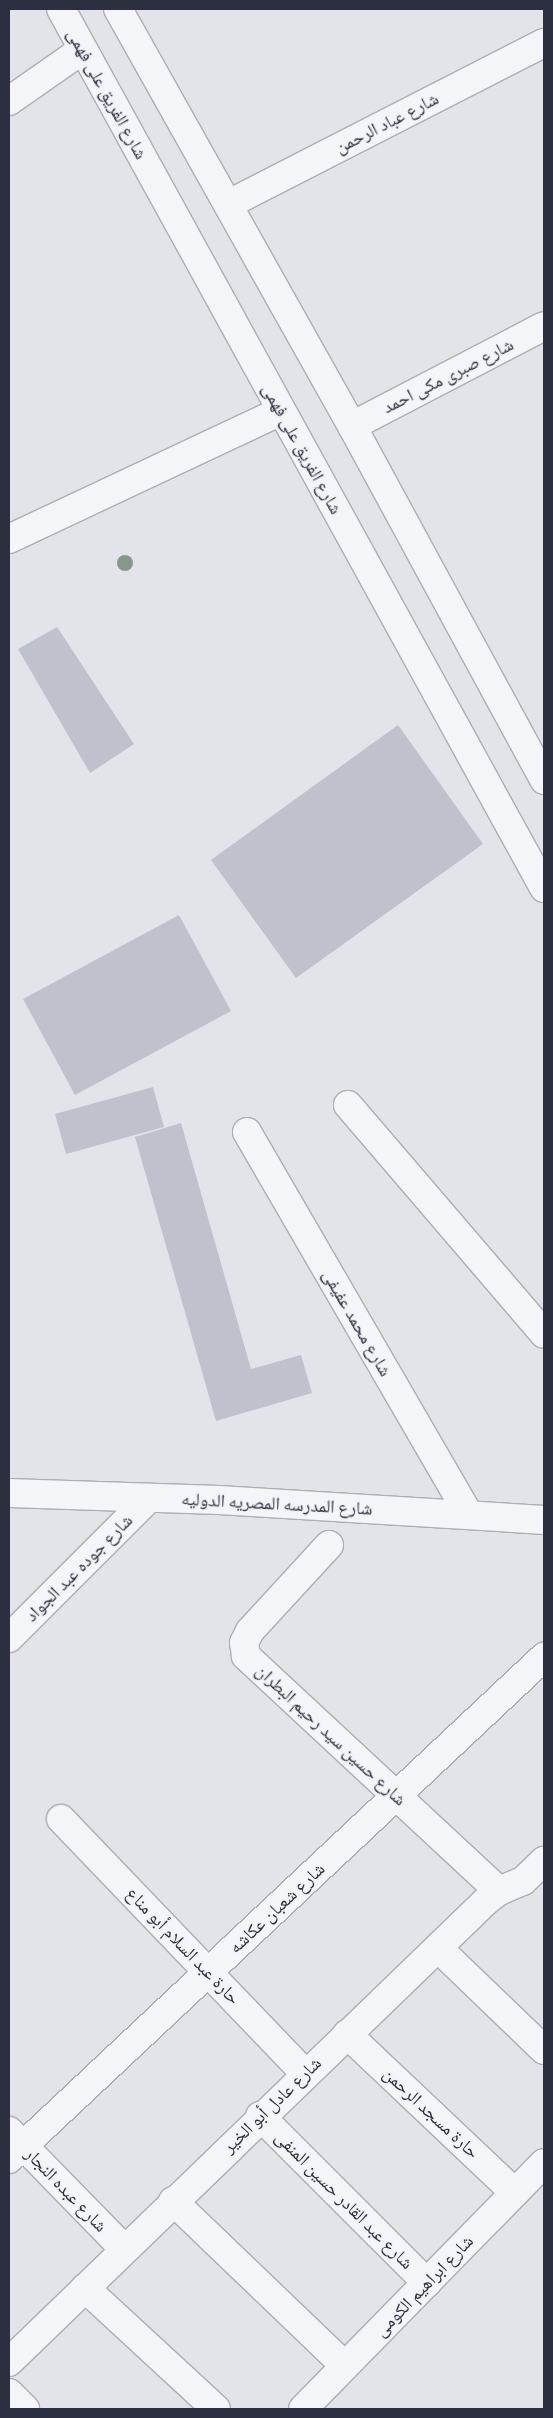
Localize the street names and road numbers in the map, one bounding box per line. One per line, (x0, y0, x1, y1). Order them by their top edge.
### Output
street label: شارع الفريق على فهمى (62, 25, 152, 163)
street label: شارع عباد الرحمن (332, 88, 442, 158)
street label: شارع صبرى مكى احمد (379, 334, 517, 418)
street label: شارع الفريق على فهمى (257, 380, 347, 518)
street label: شارع محمد عفيفى (318, 1266, 396, 1380)
street label: شارع المدرسه المصريه الدوليه (181, 1488, 373, 1520)
street label: شارع جوده عبد الجواد (21, 1510, 137, 1626)
street label: شارع حسين سيد رحيم البطران (251, 1660, 411, 1810)
street label: شارع شعبان عكاشه (225, 1858, 329, 1958)
street label: حارة عبد السلام أبو مناع (121, 1883, 245, 2009)
street label: شارع عادل أبو الخير (218, 2052, 326, 2158)
street label: حارة مسجد الرحمن (379, 2063, 483, 2163)
street label: شارع عبد القادر حسين المنفى (270, 2126, 418, 2274)
street label: شارع عبده النجار (20, 2143, 112, 2237)
street label: شارع ابراهيم الكومى (370, 2231, 478, 2341)

